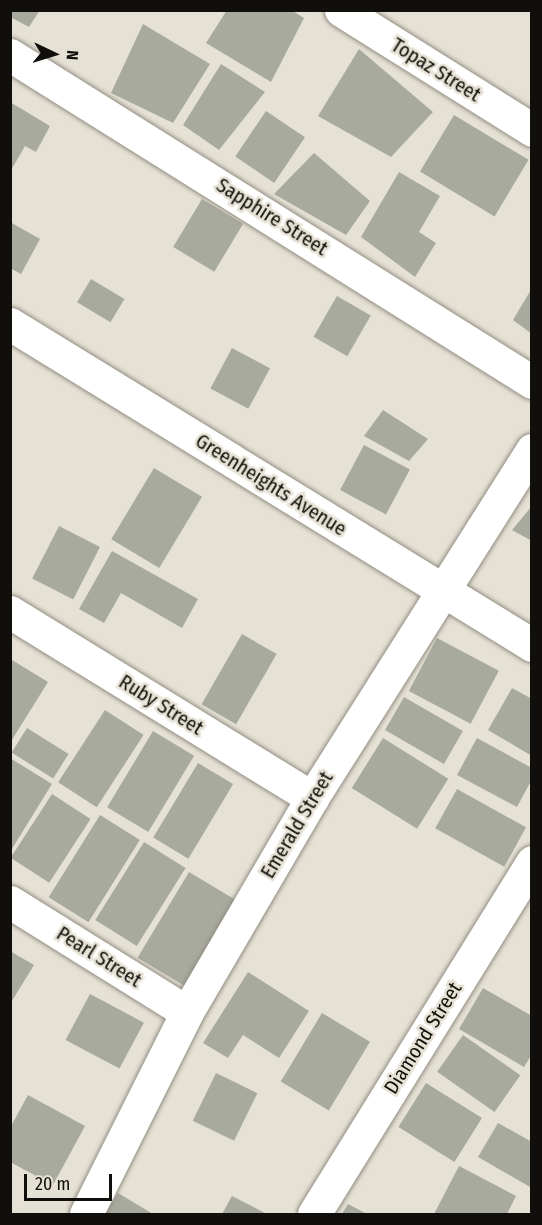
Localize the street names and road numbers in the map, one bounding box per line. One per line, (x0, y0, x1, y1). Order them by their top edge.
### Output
street label: Topaz Street (387, 33, 485, 107)
street label: Sapphire Street (212, 173, 332, 261)
street label: Greenheights Avenue (191, 429, 351, 541)
street label: Ruby Street (114, 670, 208, 740)
street label: Emerald Street (256, 767, 338, 883)
street label: Pearl Street (52, 922, 146, 992)
street label: Diamond Street (379, 978, 467, 1098)

